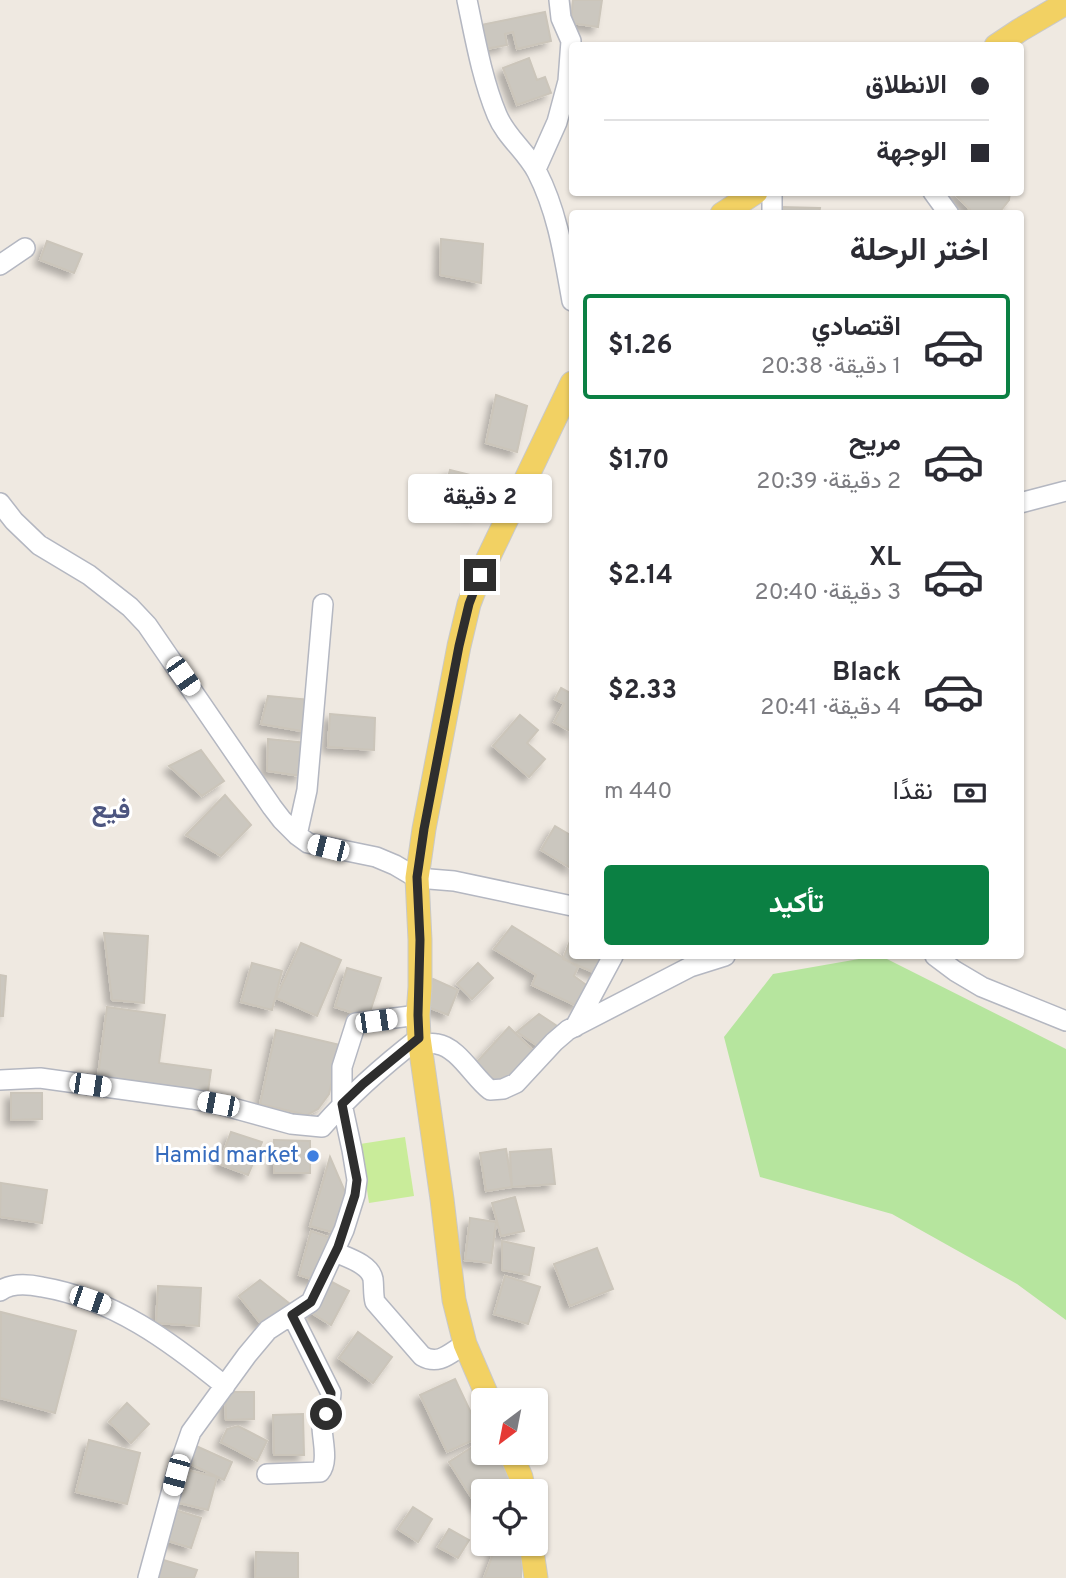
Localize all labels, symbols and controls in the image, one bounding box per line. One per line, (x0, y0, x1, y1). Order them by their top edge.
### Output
text: الانطلاق (865, 70, 947, 103)
text: الوجهة (876, 137, 947, 170)
text: اختر الرحلة (850, 232, 989, 272)
text: اقتصادي (812, 312, 901, 345)
icon: car (922, 315, 985, 378)
text: $1.26 (608, 330, 672, 363)
text: 1 دقيقة · 20:38 (761, 353, 901, 382)
text: مريح (849, 427, 901, 460)
icon: car (922, 430, 985, 493)
text: $1.70 (608, 445, 669, 478)
text: 2 دقيقة · 20:39 (756, 468, 901, 497)
callout: 2 دقيقة (408, 474, 552, 522)
text: 2 دقيقة (443, 484, 517, 513)
text: XL (869, 542, 901, 575)
icon: car (922, 545, 985, 608)
route end (464, 559, 496, 591)
text: $2.14 (608, 560, 673, 593)
text: 3 دقيقة · 20:40 (755, 579, 901, 608)
car (163, 653, 204, 699)
text: Black (832, 657, 901, 690)
icon: car (922, 660, 985, 723)
text: $2.33 (608, 675, 677, 708)
text: 4 دقيقة · 20:41 (760, 694, 901, 723)
icon: cash (951, 774, 989, 812)
text: نقدًا (893, 776, 933, 809)
text: 440 m (604, 778, 672, 807)
district label: فيع (92, 795, 130, 828)
car (306, 833, 351, 863)
button: تأكيد (604, 865, 989, 945)
car (354, 1008, 399, 1034)
car (68, 1072, 113, 1098)
car (196, 1090, 241, 1118)
place label: Hamid market (154, 1142, 299, 1171)
marker: Hamid market (305, 1148, 321, 1164)
car (67, 1283, 114, 1317)
north arrow (471, 1388, 548, 1465)
map controls (471, 1388, 548, 1556)
route start (310, 1398, 342, 1430)
car (161, 1452, 192, 1498)
button: locate (471, 1479, 548, 1556)

